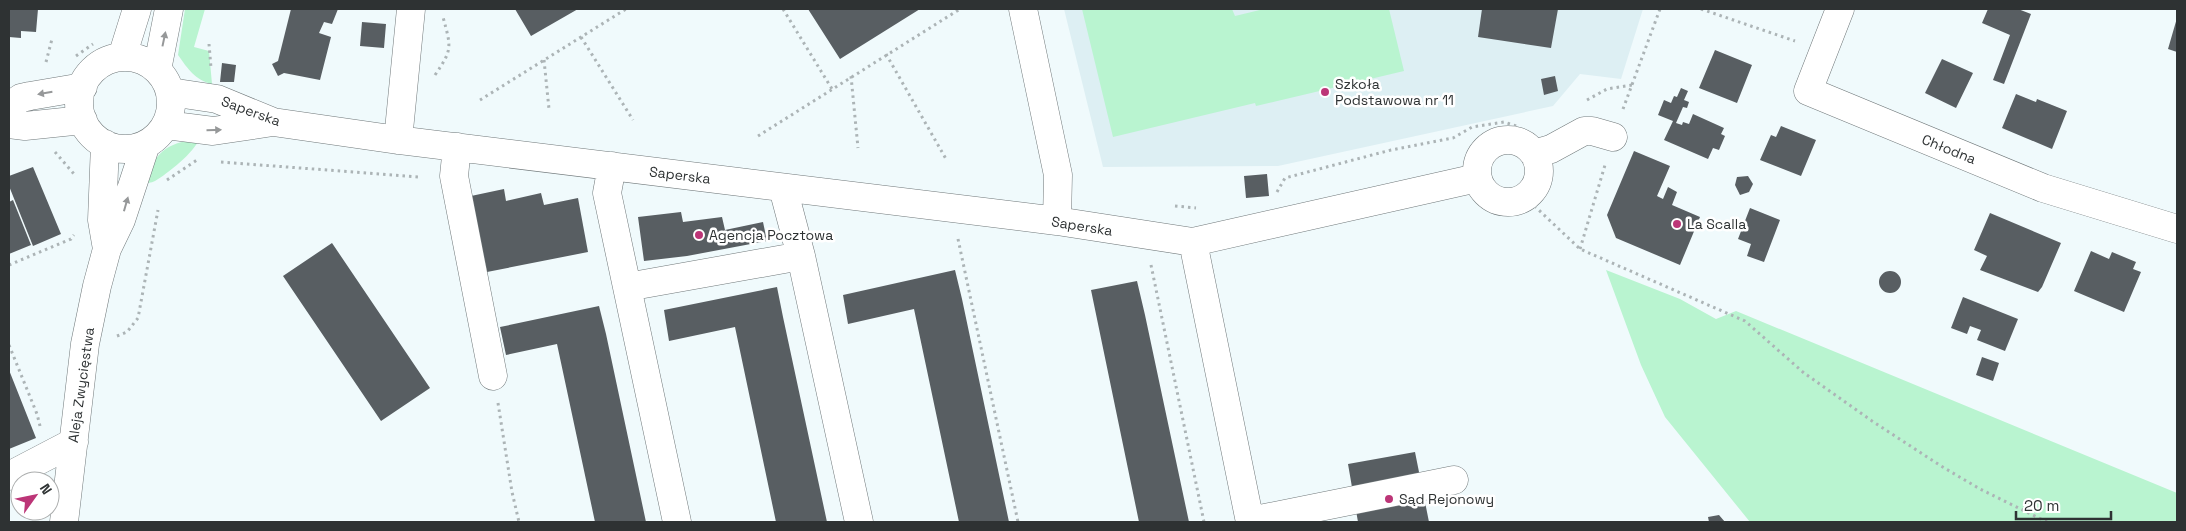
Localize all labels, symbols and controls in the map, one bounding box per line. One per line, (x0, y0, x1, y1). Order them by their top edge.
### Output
one-way arrow (160, 32, 168, 47)
place label: Szkoła Podstawowa nr 11 (1335, 75, 1454, 109)
marker: Szkoła Podstawowa nr 11 (1319, 86, 1331, 98)
one-way arrow (36, 90, 52, 98)
street label: Saperska (219, 92, 283, 130)
one-way arrow (207, 126, 223, 134)
street label: Chłodna (1919, 130, 1979, 168)
street label: Saperska (648, 162, 712, 188)
one-way arrow (122, 197, 130, 212)
street label: Saperska (1050, 212, 1114, 240)
place label: La Scalla (1687, 215, 1746, 233)
marker: La Scalla (1671, 218, 1683, 230)
place label: Agencja Pocztowa (709, 226, 833, 244)
marker: Agencja Pocztowa (693, 229, 705, 241)
street label: Aleja Zwycięstwa (64, 326, 98, 444)
north arrow (10, 471, 60, 521)
text: N (36, 480, 56, 498)
scale bar (2016, 488, 2111, 520)
place label: Sąd Rejonowy (1399, 490, 1494, 508)
marker: Sąd Rejonowy (1383, 493, 1395, 505)
text: 20 m (2024, 496, 2059, 515)

